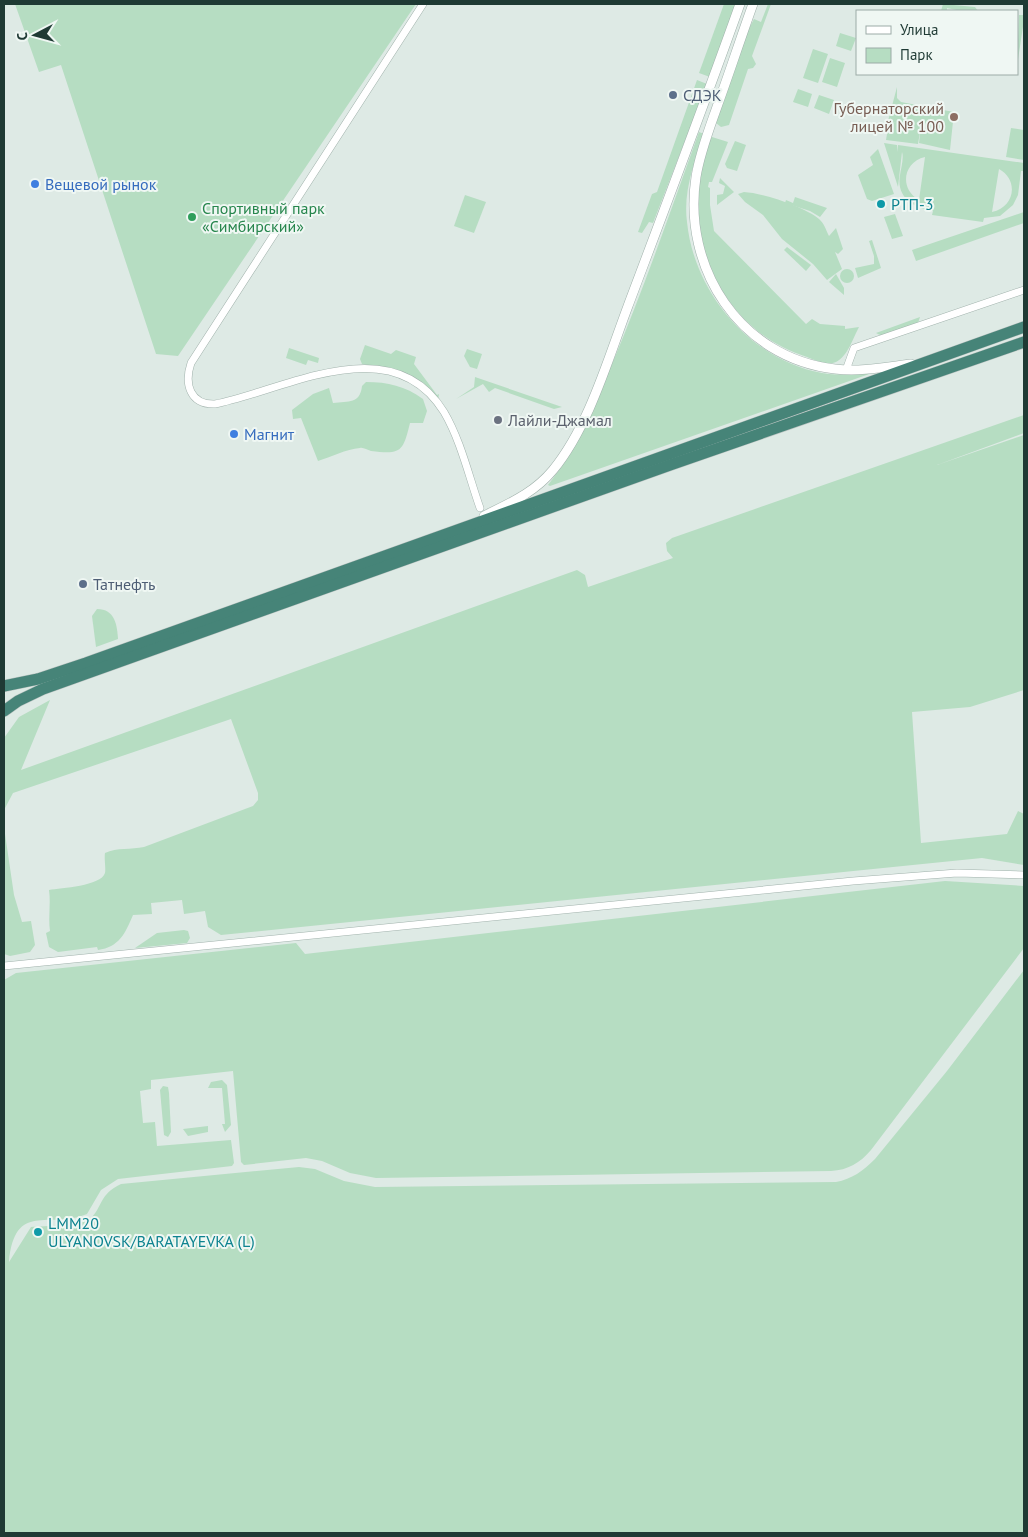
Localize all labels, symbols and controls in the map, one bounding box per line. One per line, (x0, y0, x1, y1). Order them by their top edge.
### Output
north arrow (10, 10, 60, 60)
legend (856, 10, 1018, 75)
text: Улица (900, 20, 938, 39)
text: С (13, 31, 31, 41)
text: Парк (900, 45, 933, 64)
place label: СДЭК (683, 85, 722, 105)
marker: СДЭК (667, 89, 679, 101)
place label: Губернаторский лицей № 100 (834, 98, 944, 136)
marker: Губернаторский лицей № 100 (948, 111, 960, 123)
place label: Вещевой рынок (45, 174, 157, 194)
marker: Вещевой рынок (29, 178, 41, 190)
place label: РТП-3 (891, 194, 934, 214)
place label: Спортивный парк «Симбирский» (202, 198, 325, 236)
marker: РТП-3 (875, 198, 887, 210)
marker: Спортивный парк «Симбирский» (186, 211, 198, 223)
place label: Лайли-Джамал (507, 410, 612, 430)
marker: Лайли-Джамал (492, 414, 504, 426)
place label: Магнит (244, 424, 295, 444)
marker: Магнит (228, 428, 240, 440)
place label: Татнефть (93, 574, 155, 594)
marker: Татнефть (77, 578, 89, 590)
place label: LMM20 ULYANOVSK/BARATAYEVKA (L) (48, 1213, 255, 1251)
marker: LMM20 ULYANOVSK/BARATAYEVKA (L) (32, 1226, 44, 1238)

